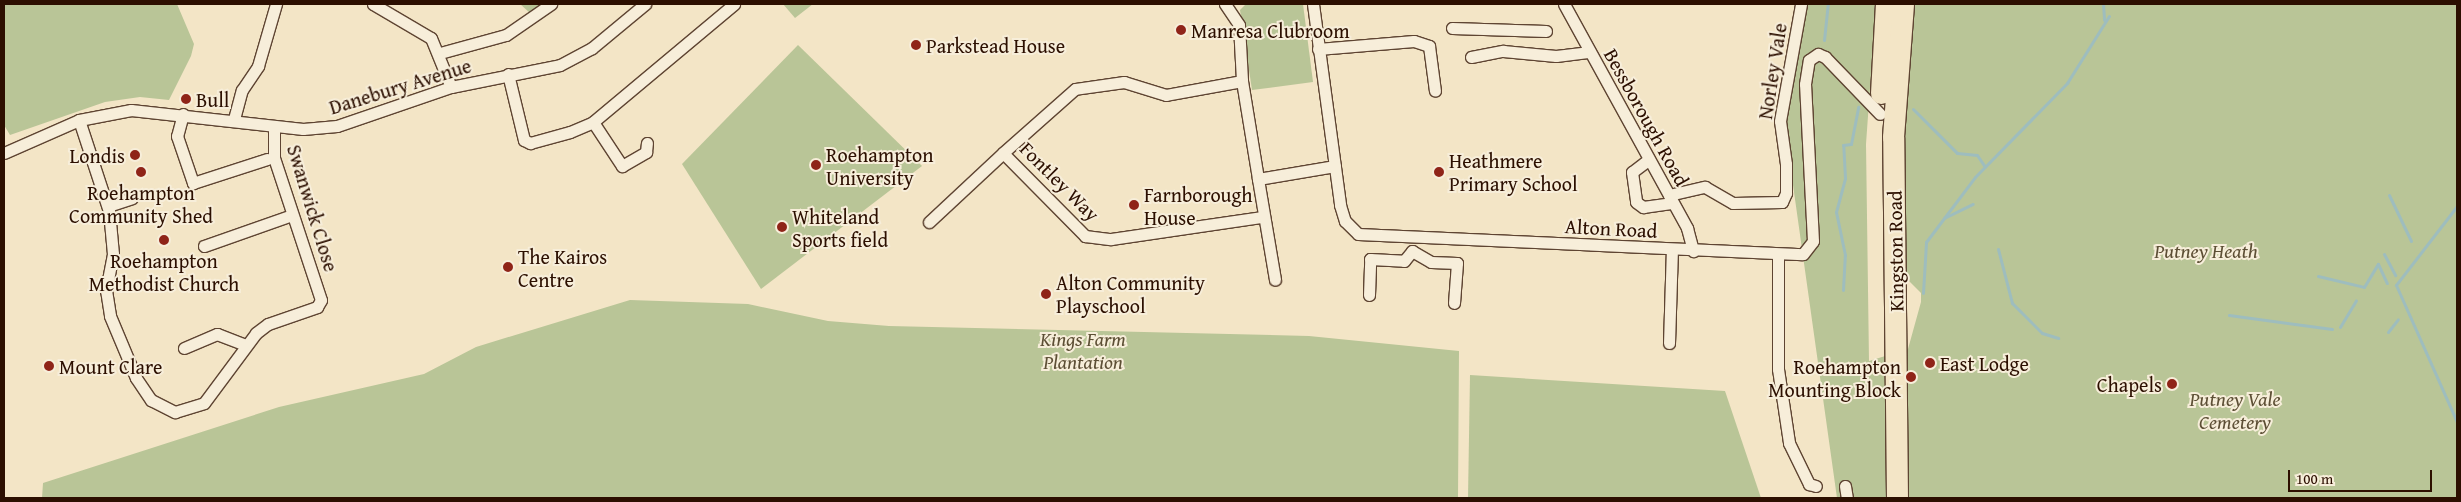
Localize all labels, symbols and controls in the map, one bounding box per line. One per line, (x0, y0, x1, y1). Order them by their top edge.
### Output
place label: Manresa Clubroom (1191, 18, 1350, 42)
street label: Norley Vale (1753, 21, 1791, 121)
marker: Manresa Clubroom (1175, 24, 1187, 36)
place label: Parkstead House (926, 33, 1065, 57)
marker: Parkstead House (910, 39, 922, 51)
street label: Bessborough Road (1599, 44, 1695, 190)
street label: Danebury Avenue (326, 53, 474, 119)
place label: Bull (196, 87, 229, 111)
marker: Bull (180, 93, 192, 105)
street label: Fontley Way (1015, 136, 1105, 226)
street label: Swanwick Close (282, 142, 344, 274)
place label: Roehampton University (826, 142, 933, 189)
place label: Londis (70, 143, 125, 167)
place label: Heathmere Primary School (1449, 148, 1578, 195)
marker: Londis (129, 149, 141, 161)
marker: Roehampton University (810, 159, 822, 171)
marker: Roehampton Community Shed (135, 166, 147, 178)
marker: Heathmere Primary School (1433, 166, 1445, 178)
place label: Roehampton Community Shed (69, 180, 213, 227)
place label: Farnborough House (1144, 182, 1253, 229)
street label: Kingston Road (1882, 190, 1908, 312)
marker: Farnborough House (1128, 199, 1140, 211)
place label: Whiteland Sports field (792, 204, 888, 251)
street label: Alton Road (1564, 214, 1658, 242)
marker: Whiteland Sports field (776, 221, 788, 233)
marker: Roehampton Methodist Church (158, 234, 170, 246)
park label: Putney Heath (2154, 238, 2258, 262)
place label: The Kairos Centre (518, 244, 607, 291)
place label: Roehampton Methodist Church (89, 248, 239, 295)
marker: The Kairos Centre (502, 261, 514, 273)
place label: Alton Community Playschool (1056, 270, 1205, 317)
marker: Alton Community Playschool (1040, 288, 1052, 300)
park label: Kings Farm Plantation (1040, 326, 1126, 373)
place label: East Lodge (1940, 351, 2029, 375)
place label: Mount Clare (59, 354, 162, 378)
place label: Roehampton Mounting Block (1768, 354, 1901, 401)
marker: East Lodge (1924, 357, 1936, 369)
marker: Mount Clare (43, 360, 55, 372)
marker: Roehampton Mounting Block (1905, 371, 1917, 383)
place label: Chapels (2097, 372, 2162, 396)
marker: Chapels (2166, 378, 2178, 390)
park label: Putney Vale Cemetery (2190, 386, 2280, 433)
scale bar (2291, 460, 2435, 492)
text: 100 m (2296, 468, 2333, 489)

